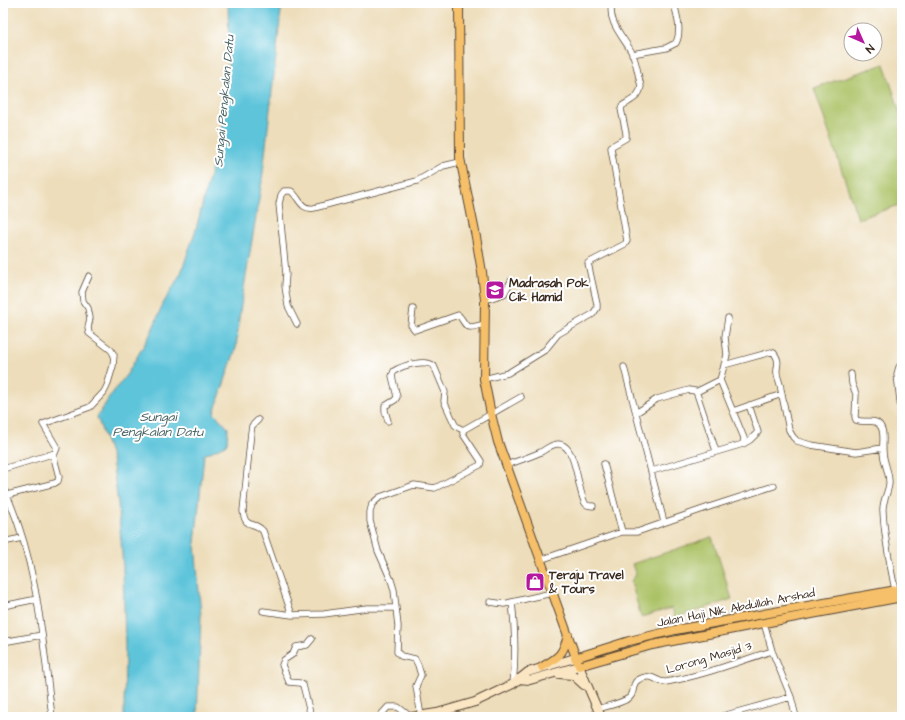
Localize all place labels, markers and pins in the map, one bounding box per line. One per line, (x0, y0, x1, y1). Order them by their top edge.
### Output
place label: Madrasah Pok Cik Hamid (509, 275, 589, 306)
school or university icon: Madrasah Pok Cik Hamid (484, 279, 506, 301)
place label: Teraju Travel & Tours (548, 567, 624, 598)
shop icon: Teraju Travel & Tours (524, 571, 546, 593)

